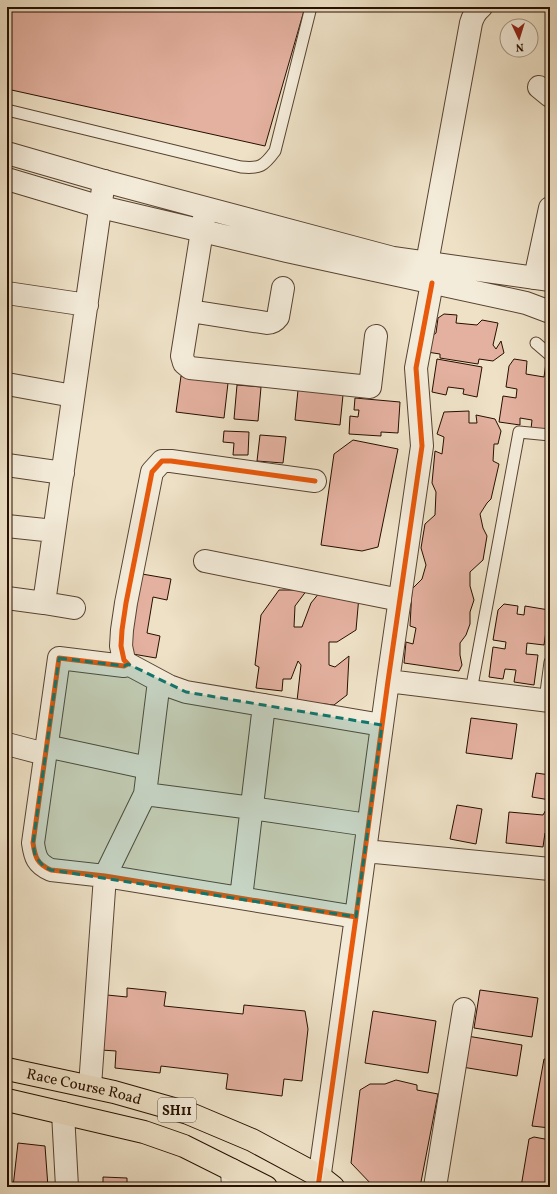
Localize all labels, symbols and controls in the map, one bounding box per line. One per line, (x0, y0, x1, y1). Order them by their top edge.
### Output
north arrow (499, 18, 539, 58)
text: N (515, 39, 524, 54)
street label: Race Course Road (24, 1064, 144, 1111)
road number: SH11 (158, 1098, 196, 1122)

